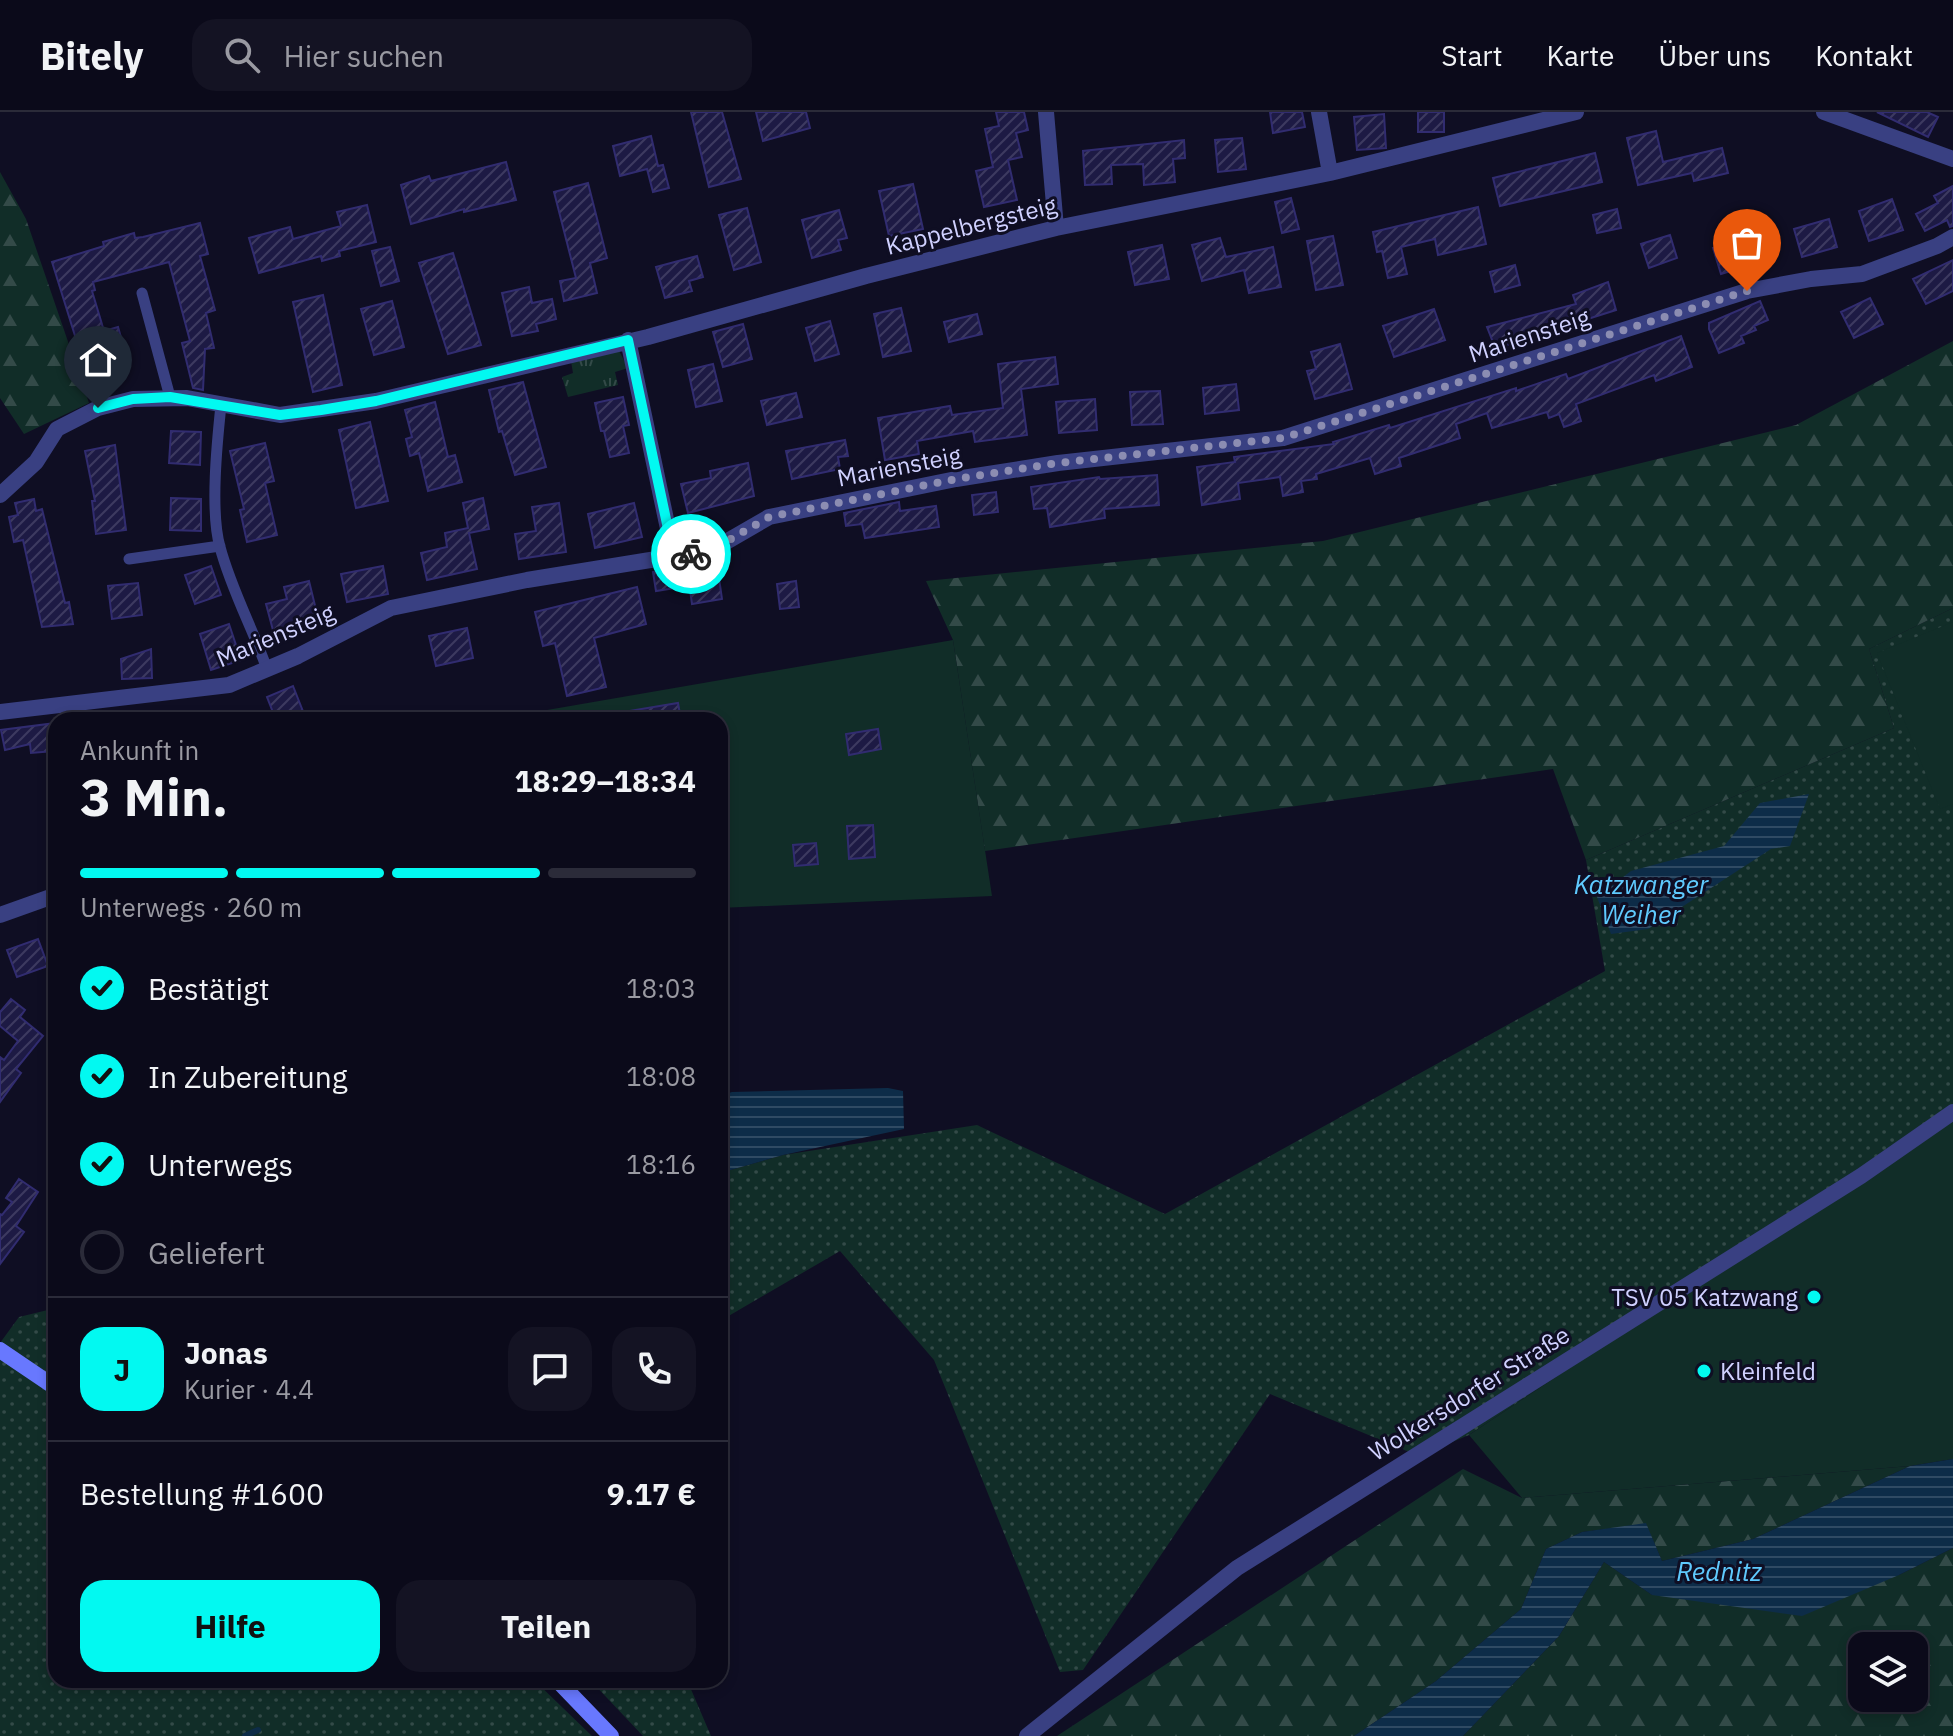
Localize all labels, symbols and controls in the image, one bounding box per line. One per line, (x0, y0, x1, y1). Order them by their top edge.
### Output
search box (192, 19, 752, 91)
text: Bitely (40, 31, 144, 80)
icon: search (220, 33, 264, 77)
text: Hier suchen (284, 36, 444, 75)
text: Start (1441, 37, 1503, 74)
text: Karte (1547, 37, 1614, 74)
text: Über uns (1658, 37, 1771, 74)
text: Kontakt (1815, 37, 1913, 74)
street label: Kappelbergsteig (882, 188, 1060, 262)
pin (1713, 209, 1781, 291)
icon: bag (1725, 221, 1769, 265)
street label: Mariensteig (1464, 300, 1594, 370)
pin (64, 326, 132, 408)
icon: home (76, 338, 120, 382)
street label: Mariensteig (834, 438, 964, 494)
courier (651, 514, 731, 594)
icon: bike (669, 532, 713, 576)
street label: Mariensteig (211, 596, 339, 674)
text: Ankunft in (80, 733, 199, 767)
text: 18:29–18:34 (515, 761, 696, 800)
text: 3 Min. (80, 763, 228, 830)
water label: Katzwanger Weiher (1574, 867, 1710, 931)
text: Unterwegs · 260 m (80, 890, 302, 924)
icon: check (80, 966, 124, 1010)
text: Bestätigt (148, 969, 269, 1008)
text: 18:03 (626, 971, 696, 1005)
icon: check (80, 1054, 124, 1098)
text: In Zubereitung (148, 1057, 348, 1096)
text: 18:08 (626, 1059, 696, 1093)
icon: check (80, 1142, 124, 1186)
text: Unterwegs (148, 1145, 293, 1184)
text: 18:16 (626, 1147, 696, 1181)
text: Geliefert (148, 1233, 265, 1272)
place label: TSV 05 Katzwang (1611, 1281, 1798, 1313)
marker: TSV 05 Katzwang (1805, 1288, 1823, 1306)
street label: Wolkersdorfer Straße (1363, 1318, 1575, 1468)
button: chat (508, 1327, 592, 1411)
button: phone (612, 1327, 696, 1411)
text: Jonas (184, 1333, 268, 1372)
text: J (114, 1350, 130, 1389)
place label: Kleinfeld (1720, 1355, 1816, 1387)
marker: Kleinfeld (1695, 1362, 1713, 1380)
text: Kurier · 4.4 (184, 1372, 314, 1406)
text: Bestellung #1600 (80, 1474, 324, 1513)
text: 9.17 € (607, 1474, 696, 1513)
water label: Rednitz (1676, 1554, 1762, 1588)
button: Hilfe (80, 1580, 380, 1672)
button: Teilen (396, 1580, 696, 1672)
map controls (1848, 1632, 1928, 1712)
button: layers (1848, 1632, 1928, 1712)

